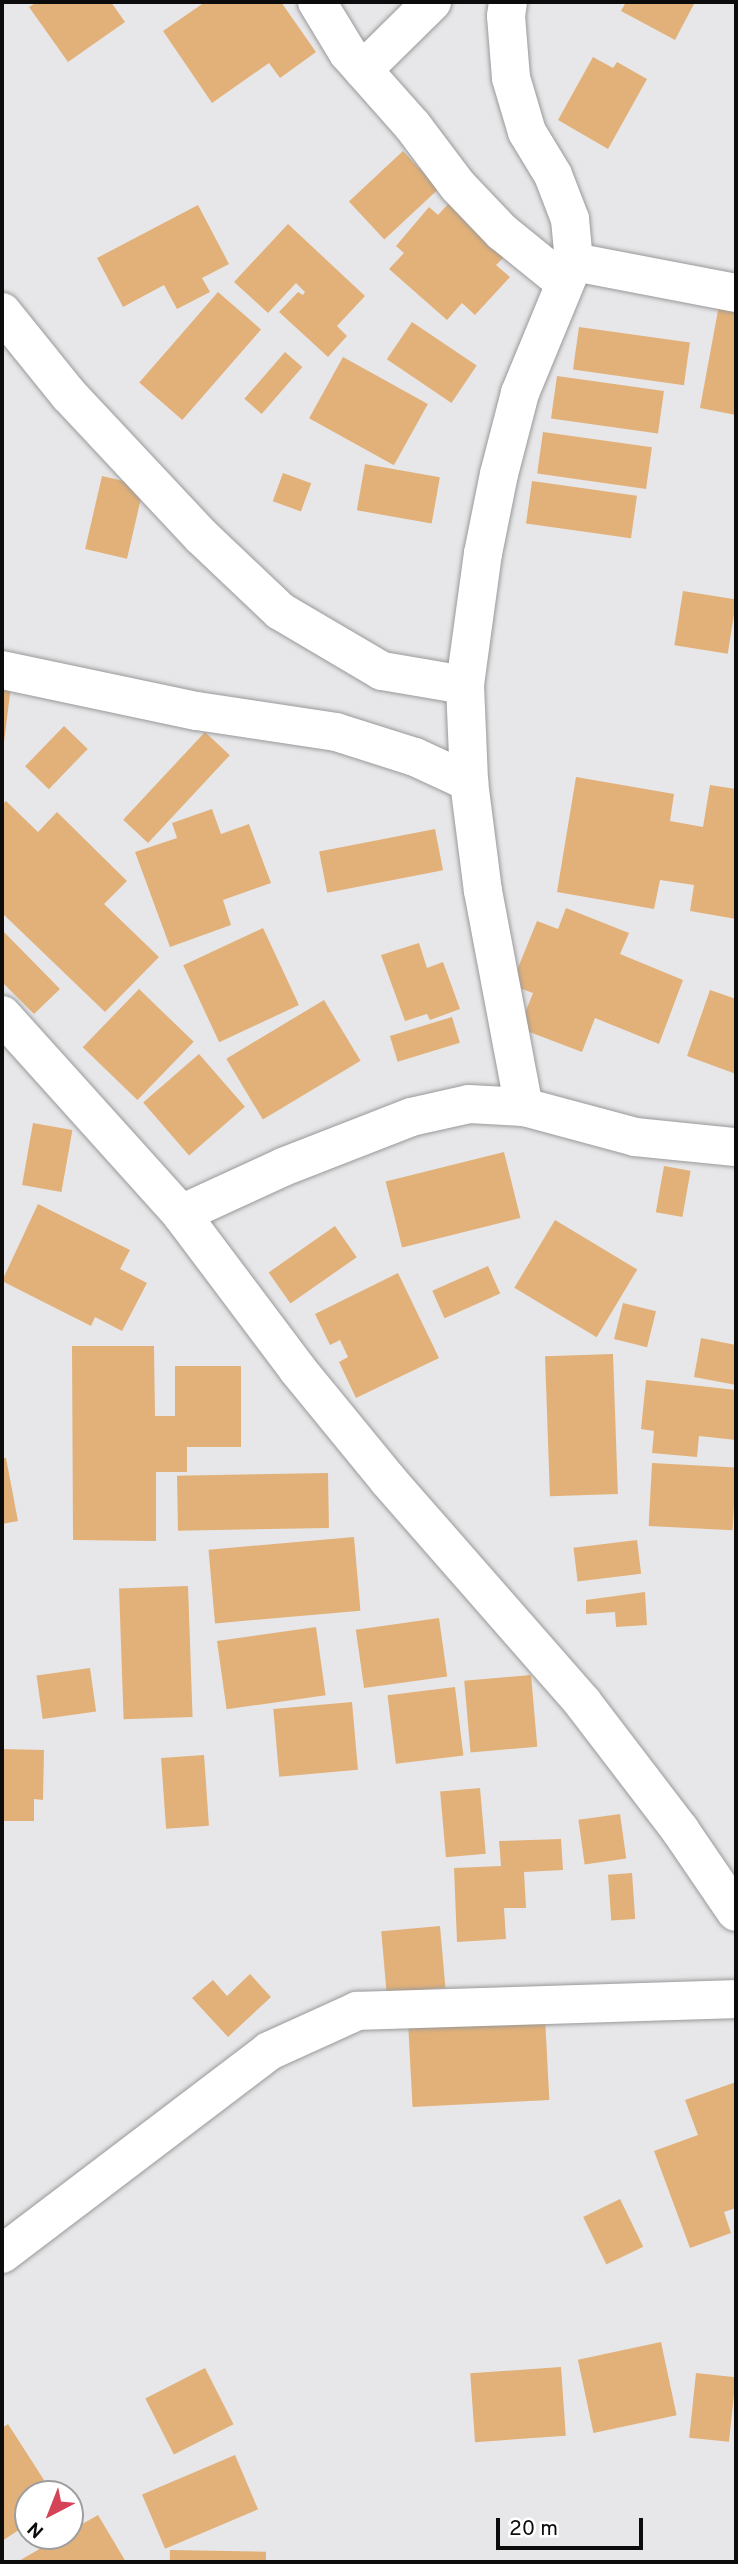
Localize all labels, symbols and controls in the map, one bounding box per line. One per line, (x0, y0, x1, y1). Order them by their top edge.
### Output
north arrow (14, 2480, 84, 2550)
scale bar (500, 2504, 647, 2548)
text: N (23, 2516, 49, 2543)
text: 20 m (509, 2516, 558, 2543)

